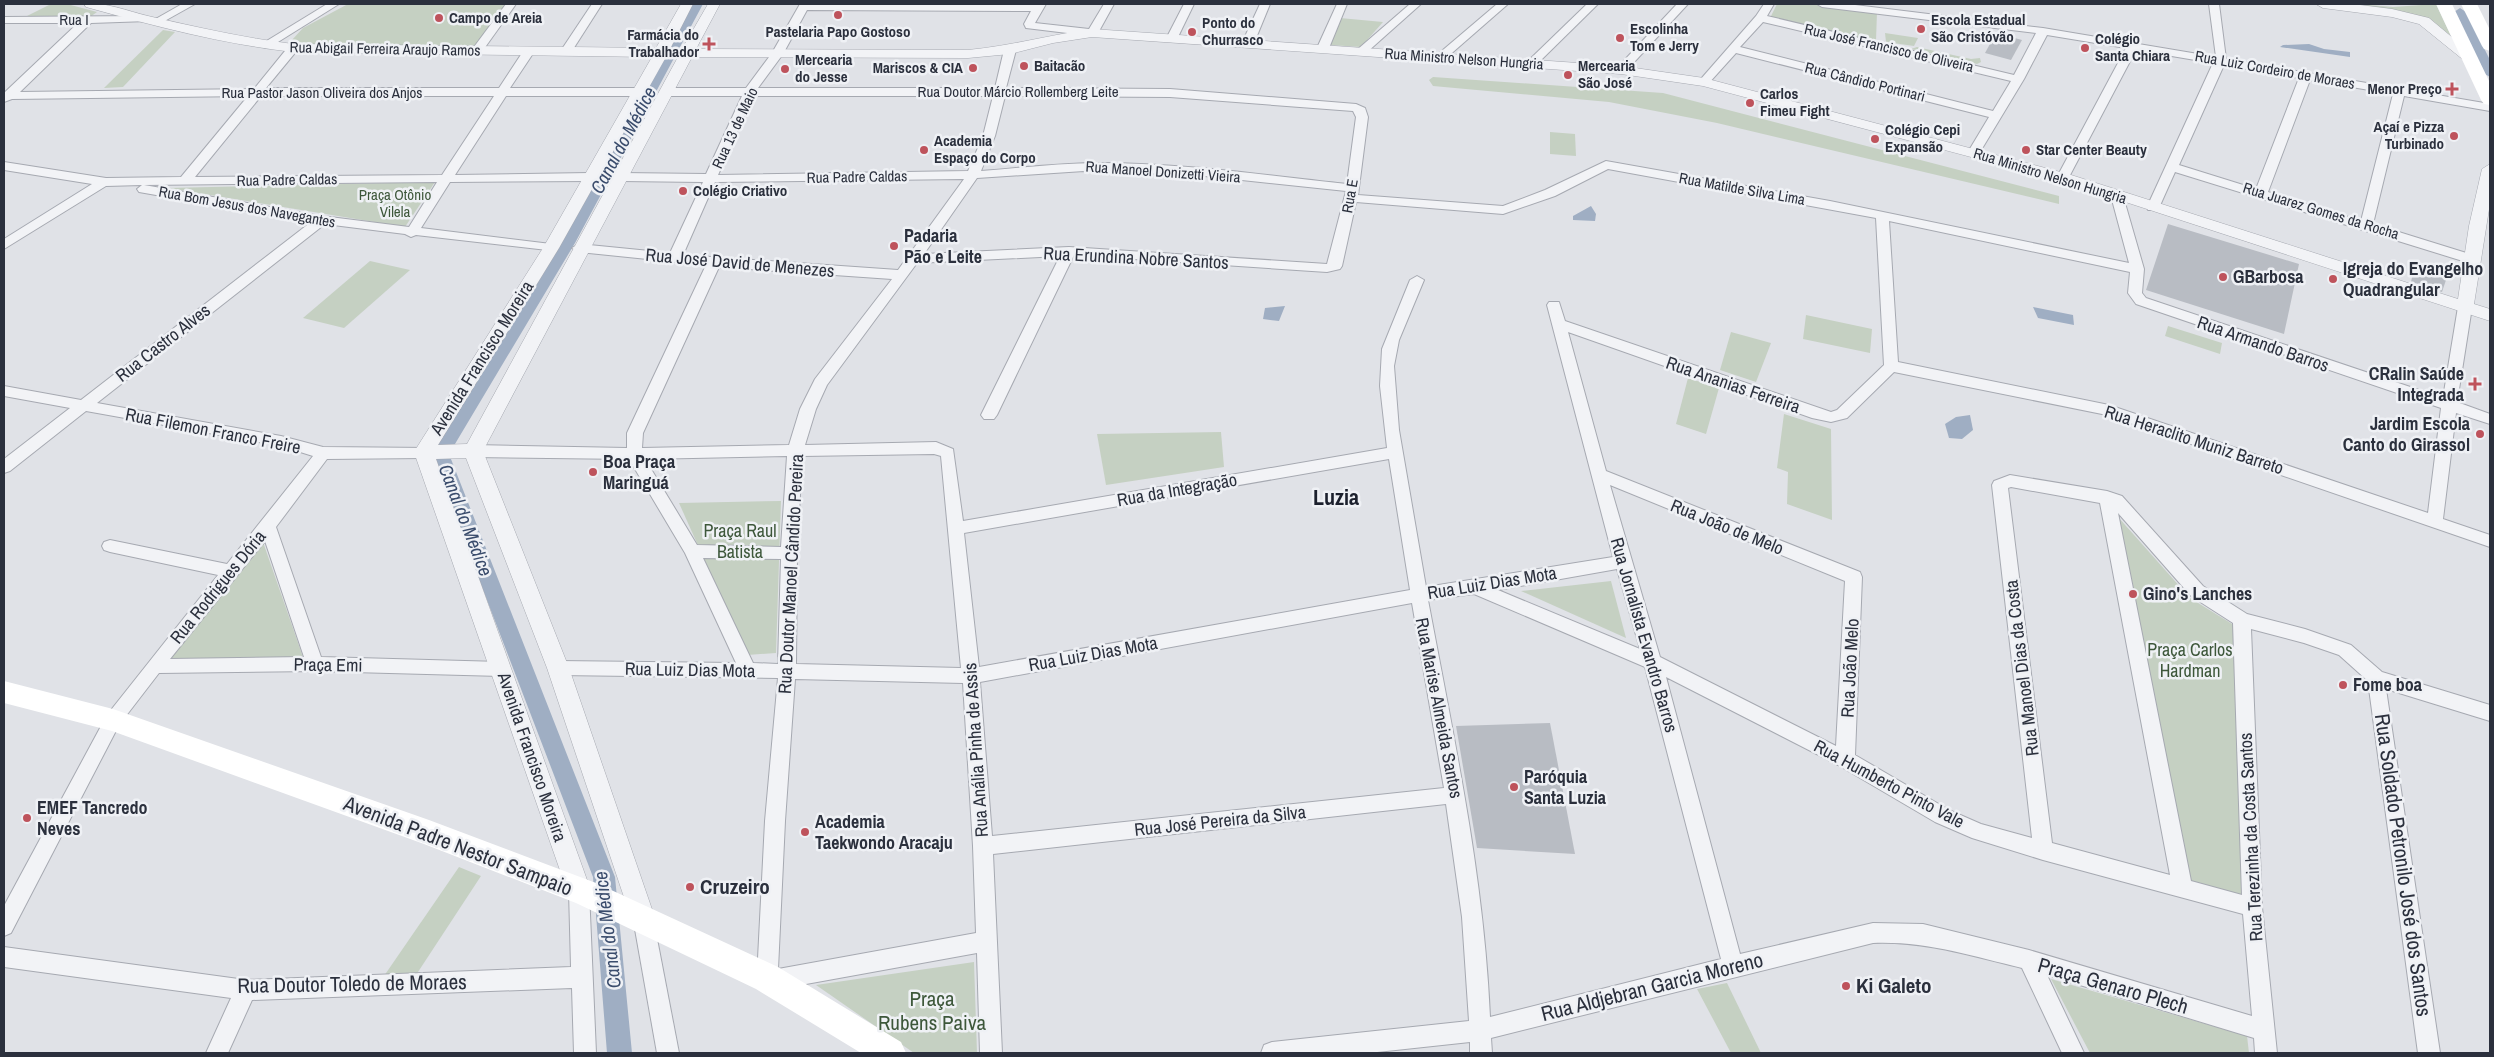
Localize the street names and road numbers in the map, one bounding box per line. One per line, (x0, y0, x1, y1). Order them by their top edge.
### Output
street label: Rua I (59, 9, 89, 30)
street label: Rua José Francisco de Oliveira (1802, 18, 1976, 77)
street label: Rua Abigail Ferreira Araujo Ramos (289, 36, 481, 61)
street label: Rua Ministro Nelson Hungria (1384, 42, 1544, 75)
street label: Rua Luiz Cordeiro de Moraes (2193, 45, 2357, 94)
street label: Rua Cândido Portinari (1803, 56, 1927, 107)
street label: Rua Doutor Márcio Rollemberg Leite (918, 81, 1119, 102)
street label: Rua Pastor Jason Oliveira dos Anjos (221, 82, 423, 103)
street label: Rua 13 de Maio (707, 84, 763, 172)
street label: Rua Ministro Nelson Hungria (1971, 142, 2130, 209)
street label: Rua Manoel Donizetti Vieira (1085, 156, 1241, 187)
street label: Rua Padre Caldas (807, 165, 907, 188)
street label: Rua Matilde Silva Lima (1677, 167, 1807, 210)
street label: Rua Padre Caldas (237, 168, 337, 191)
street label: Rua E (1336, 177, 1363, 215)
street label: Rua Juarez Gomes da Rocha (2241, 177, 2402, 244)
street label: Rua Bom Jesus dos Navegantes (157, 181, 337, 232)
street label: Rua Erundina Nobre Santos (1043, 240, 1229, 275)
street label: Rua José David de Menezes (645, 242, 836, 283)
street label: Avenida Francisco Moreira (423, 276, 539, 441)
street label: Rua Castro Alves (110, 298, 215, 388)
street label: Rua Armando Barros (2194, 309, 2332, 378)
street label: Rua Ananias Ferreira (1663, 350, 1804, 419)
street label: Rua Heraclito Muniz Barreto (2101, 399, 2287, 480)
street label: Rua Filemon Franco Freire (123, 401, 303, 460)
street label: Rua Doutor Manoel Cândido Pereira (772, 453, 809, 695)
street label: Rua da Integração (1115, 467, 1239, 512)
street label: Rua João de Melo (1667, 493, 1787, 561)
street label: Rua Rodrigues Dória (164, 525, 271, 649)
street label: Rua Jornalista Evandro Barros (1605, 534, 1684, 735)
street label: Rua Luiz Dias Mota (1426, 560, 1558, 605)
street label: Rua Manoel Dias da Costa (1998, 579, 2045, 758)
street label: Rua Marise Almeida Santos (1410, 615, 1469, 800)
street label: Rua João Melo (1834, 618, 1865, 718)
street label: Rua Luiz Dias Mota (1027, 630, 1159, 677)
street label: Praça Emi (293, 651, 363, 678)
street label: Rua Luiz Dias Mota (625, 656, 755, 683)
street label: Rua Anália Pinha de Assis (957, 662, 994, 838)
street label: Avenida Francisco Moreira (491, 668, 573, 845)
street label: Rua Soldado Petronilo José dos Santos (2368, 712, 2439, 1018)
street label: Rua Terezinha da Costa Santos (2233, 732, 2268, 942)
street label: Rua Humberto Pinto Vale (1810, 733, 1969, 834)
street label: Avenida Padre Nestor Sampaio (339, 788, 577, 903)
street label: Rua José Pereira da Silva (1133, 799, 1307, 842)
street label: Rua Aldjebran Garcia Moreno (1538, 945, 1766, 1028)
street label: Praça Genaro Plech (2035, 950, 2192, 1021)
street label: Rua Doutor Toledo de Moraes (237, 967, 467, 1000)

